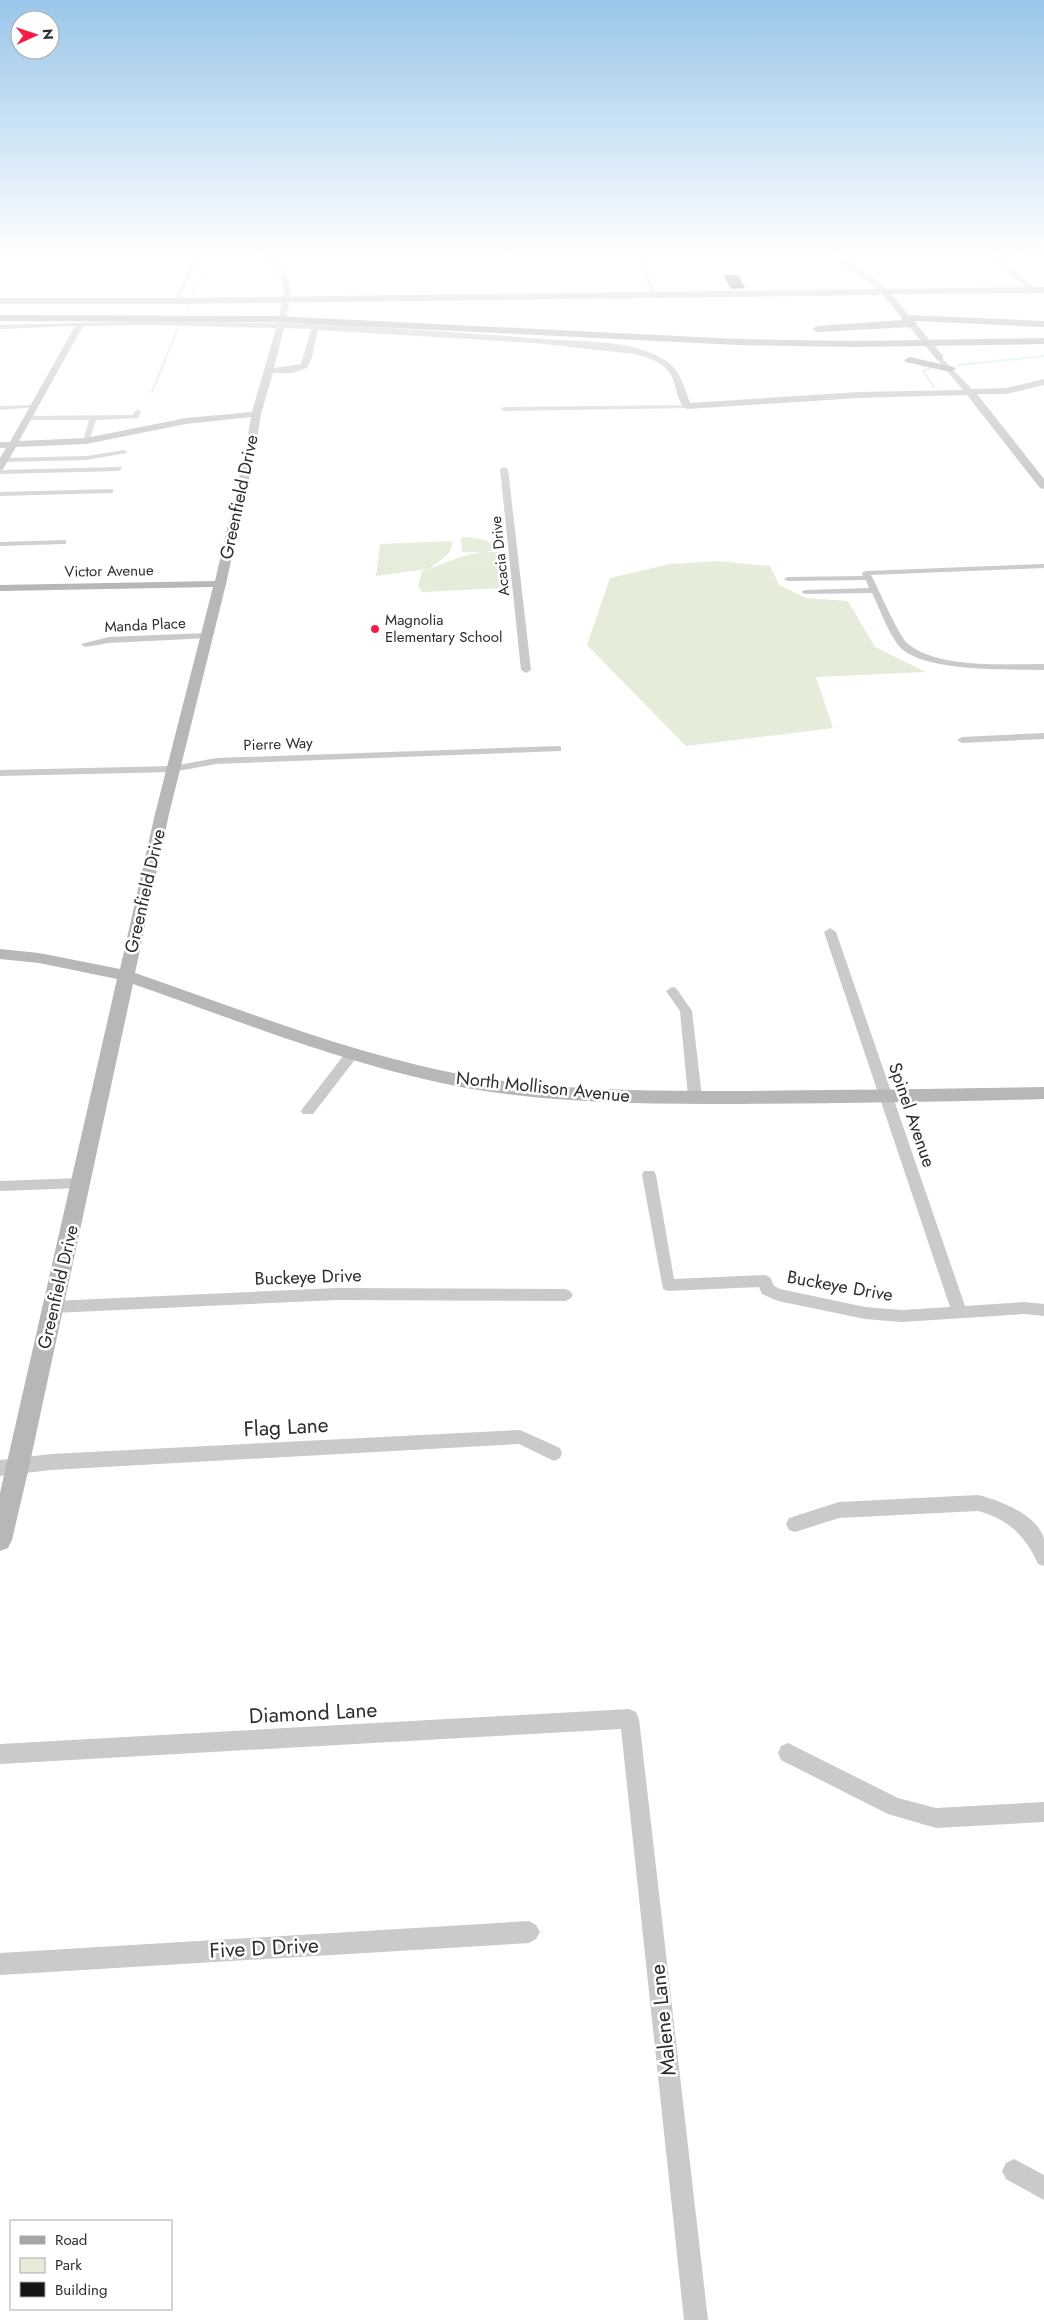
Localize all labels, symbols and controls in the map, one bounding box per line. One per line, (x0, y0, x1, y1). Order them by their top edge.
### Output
north arrow (10, 10, 60, 60)
text: N (38, 28, 58, 40)
street label: Greenfield Drive (213, 432, 265, 562)
street label: Acacia Drive (485, 515, 515, 597)
street label: Victor Avenue (64, 559, 154, 583)
place label: Magnolia Elementary School (385, 609, 502, 648)
street label: Manda Place (104, 612, 186, 638)
marker: Magnolia Elementary School (369, 623, 381, 635)
street label: Pierre Way (243, 732, 313, 756)
street label: Greenfield Drive (118, 826, 172, 956)
street label: Spinel Avenue (882, 1059, 942, 1171)
street label: North Mollison Avenue (455, 1065, 631, 1109)
street label: Greenfield Drive (31, 1222, 85, 1352)
street label: Buckeye Drive (254, 1262, 362, 1292)
street label: Buckeye Drive (785, 1264, 895, 1308)
street label: Flag Lane (243, 1410, 329, 1444)
street label: Diamond Lane (248, 1695, 378, 1731)
street label: Five D Drive (209, 1930, 320, 1966)
street label: Malene Lane (642, 1962, 684, 2077)
legend (10, 2220, 172, 2310)
text: Road (55, 2229, 87, 2251)
text: Park (55, 2254, 82, 2276)
text: Building (55, 2279, 107, 2301)

